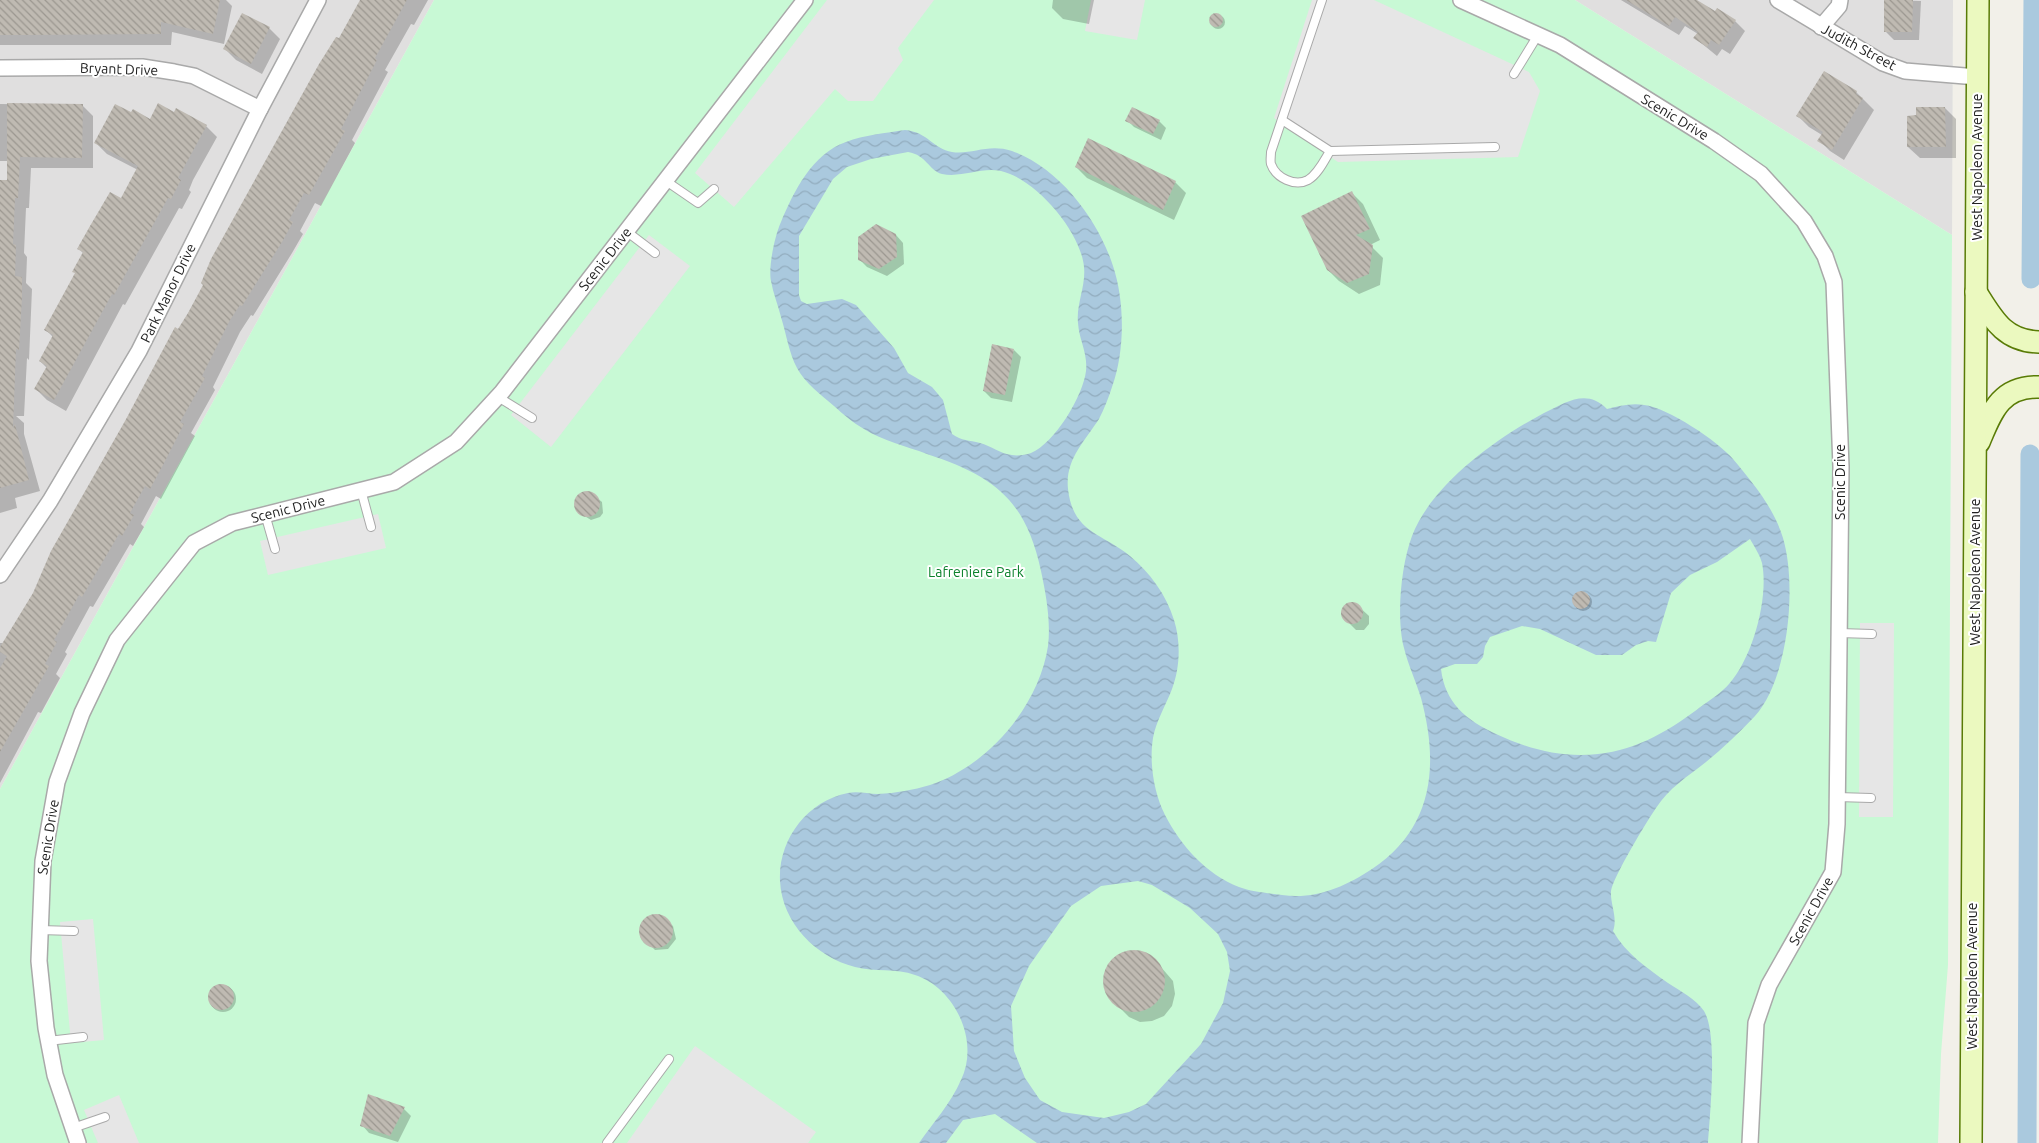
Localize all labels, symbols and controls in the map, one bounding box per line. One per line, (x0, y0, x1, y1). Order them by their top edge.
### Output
street label: Judith Street (1819, 21, 1900, 74)
street label: Bryant Drive (80, 60, 158, 78)
street label: Scenic Drive (1638, 91, 1712, 143)
street label: West Napoleon Avenue (1969, 94, 1985, 240)
street label: Scenic Drive (575, 224, 635, 294)
street label: Park Manor Drive (137, 241, 199, 345)
street label: Scenic Drive (1832, 444, 1848, 520)
street label: Scenic Drive (249, 492, 327, 526)
street label: West Napoleon Avenue (1967, 499, 1983, 645)
park label: Lafreniere Park (928, 564, 1024, 580)
street label: Scenic Drive (34, 798, 62, 876)
street label: Scenic Drive (1786, 874, 1836, 948)
street label: West Napoleon Avenue (1964, 903, 1980, 1049)

